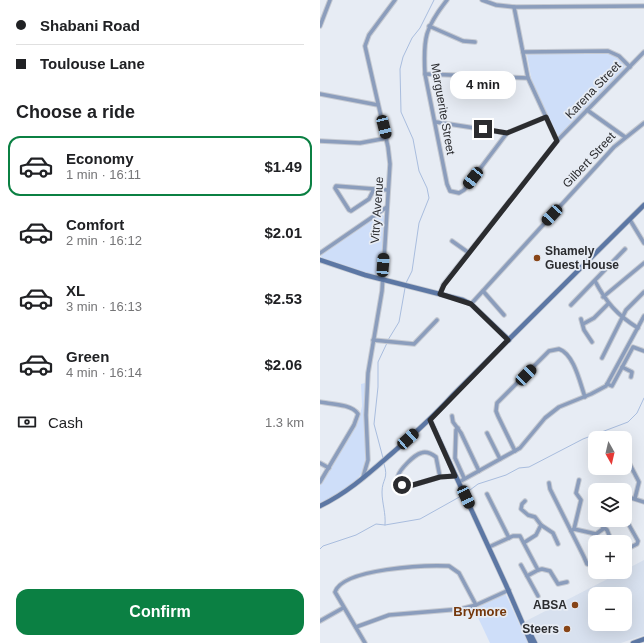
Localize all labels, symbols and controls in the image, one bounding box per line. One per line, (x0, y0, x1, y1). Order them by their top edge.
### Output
text: Shabani Road (40, 17, 140, 34)
text: Toulouse Lane (40, 55, 145, 72)
street label: Karena Street (562, 58, 624, 121)
street label: Marguerite Street (428, 62, 458, 157)
callout: 4 min (450, 71, 516, 99)
text: 4 min (466, 77, 500, 92)
text: Choose a ride (16, 102, 135, 122)
car (375, 114, 393, 140)
route end (474, 120, 492, 138)
street label: Gilbert Street (560, 129, 619, 191)
icon: car (18, 148, 54, 184)
text: Economy (66, 150, 134, 167)
text: $1.49 (264, 158, 302, 175)
car (461, 165, 485, 191)
text: 1 min · 16:11 (66, 167, 141, 182)
street label: Vitry Avenue (368, 176, 386, 244)
car (539, 202, 565, 228)
icon: car (18, 214, 54, 250)
text: Comfort (66, 216, 124, 233)
text: $2.01 (264, 224, 302, 241)
text: 2 min · 16:12 (66, 233, 142, 248)
place label: Shamely Guest House (545, 244, 619, 272)
car (376, 253, 390, 277)
marker: Shamely Guest House (532, 253, 542, 263)
icon: car (18, 280, 54, 316)
text: XL (66, 282, 85, 299)
text: $2.53 (264, 290, 302, 307)
text: 3 min · 16:13 (66, 299, 142, 314)
icon: car (18, 346, 54, 382)
text: Green (66, 348, 109, 365)
text: $2.06 (264, 356, 302, 373)
car (513, 362, 539, 388)
text: 4 min · 16:14 (66, 365, 142, 380)
icon: cash (16, 411, 38, 433)
text: Cash (48, 414, 83, 431)
text: 1.3 km (265, 415, 304, 430)
car (395, 427, 421, 451)
north arrow (588, 431, 632, 475)
map controls (588, 431, 632, 631)
route start (393, 476, 411, 494)
button: layers (588, 483, 632, 527)
car (455, 484, 477, 510)
button: + (588, 535, 632, 579)
button: − (588, 587, 632, 631)
button: Confirm (16, 589, 304, 635)
place label: ABSA (533, 598, 567, 612)
marker: ABSA (570, 600, 580, 610)
district label: Brymore (453, 604, 507, 619)
place label: Steers (522, 622, 559, 636)
marker: Steers (562, 624, 572, 634)

